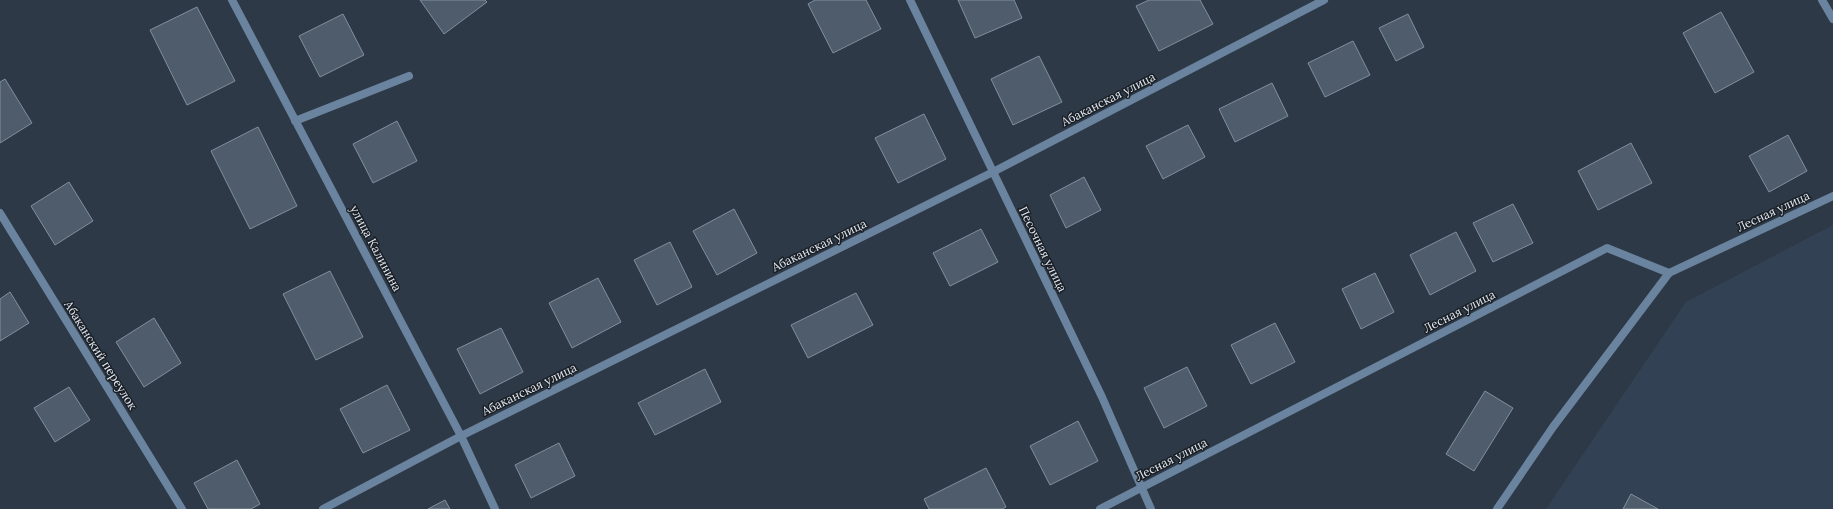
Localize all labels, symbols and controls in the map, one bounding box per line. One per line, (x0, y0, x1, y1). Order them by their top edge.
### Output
street label: Абаканская улица (1058, 69, 1158, 130)
street label: Лесная улица (1734, 188, 1812, 234)
street label: улица Калинина (347, 202, 405, 294)
street label: Песочная улица (1016, 204, 1070, 294)
street label: Абаканская улица (768, 216, 869, 275)
street label: Лесная улица (1420, 286, 1498, 336)
street label: Абаканский переулок (61, 297, 141, 413)
street label: Абаканская улица (478, 360, 579, 419)
street label: Лесная улица (1132, 434, 1210, 484)

